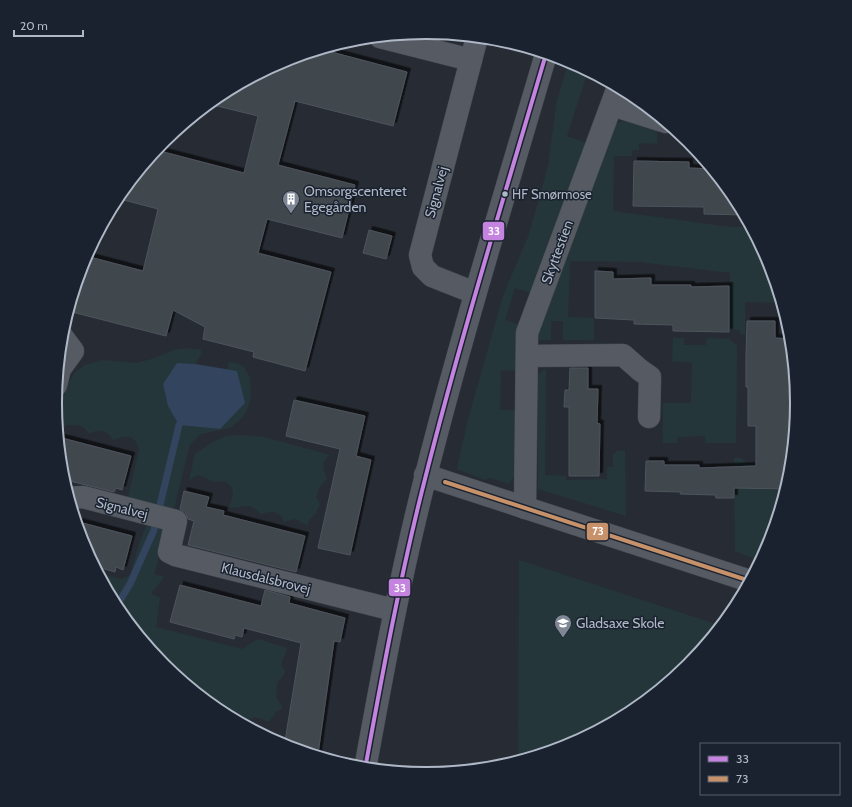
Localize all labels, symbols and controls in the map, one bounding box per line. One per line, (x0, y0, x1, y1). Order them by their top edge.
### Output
scale bar (14, 12, 83, 38)
text: 20 m (20, 18, 48, 33)
street label: Signalvej (420, 164, 452, 220)
place label: Omsorgscenteret Egegården (304, 182, 407, 216)
place label: HF Smørmose (512, 186, 592, 202)
building icon: Omsorgscenteret Egegården (281, 189, 301, 214)
marker: HF Smørmose (500, 189, 510, 199)
street label: Skyttestien (537, 218, 577, 286)
line badge: 33 (482, 221, 505, 241)
text: 33 (488, 224, 500, 238)
street label: Signalvej (94, 493, 150, 523)
line badge: 73 (586, 522, 609, 541)
text: 73 (592, 524, 604, 538)
street label: Klausdalsbrovej (220, 558, 312, 598)
line badge: 33 (388, 578, 411, 597)
text: 33 (394, 581, 406, 595)
school or university icon: Gladsaxe Skole (553, 613, 573, 638)
place label: Gladsaxe Skole (576, 614, 665, 632)
legend (700, 743, 840, 795)
text: 33 (736, 751, 749, 766)
text: 73 (736, 771, 749, 786)

